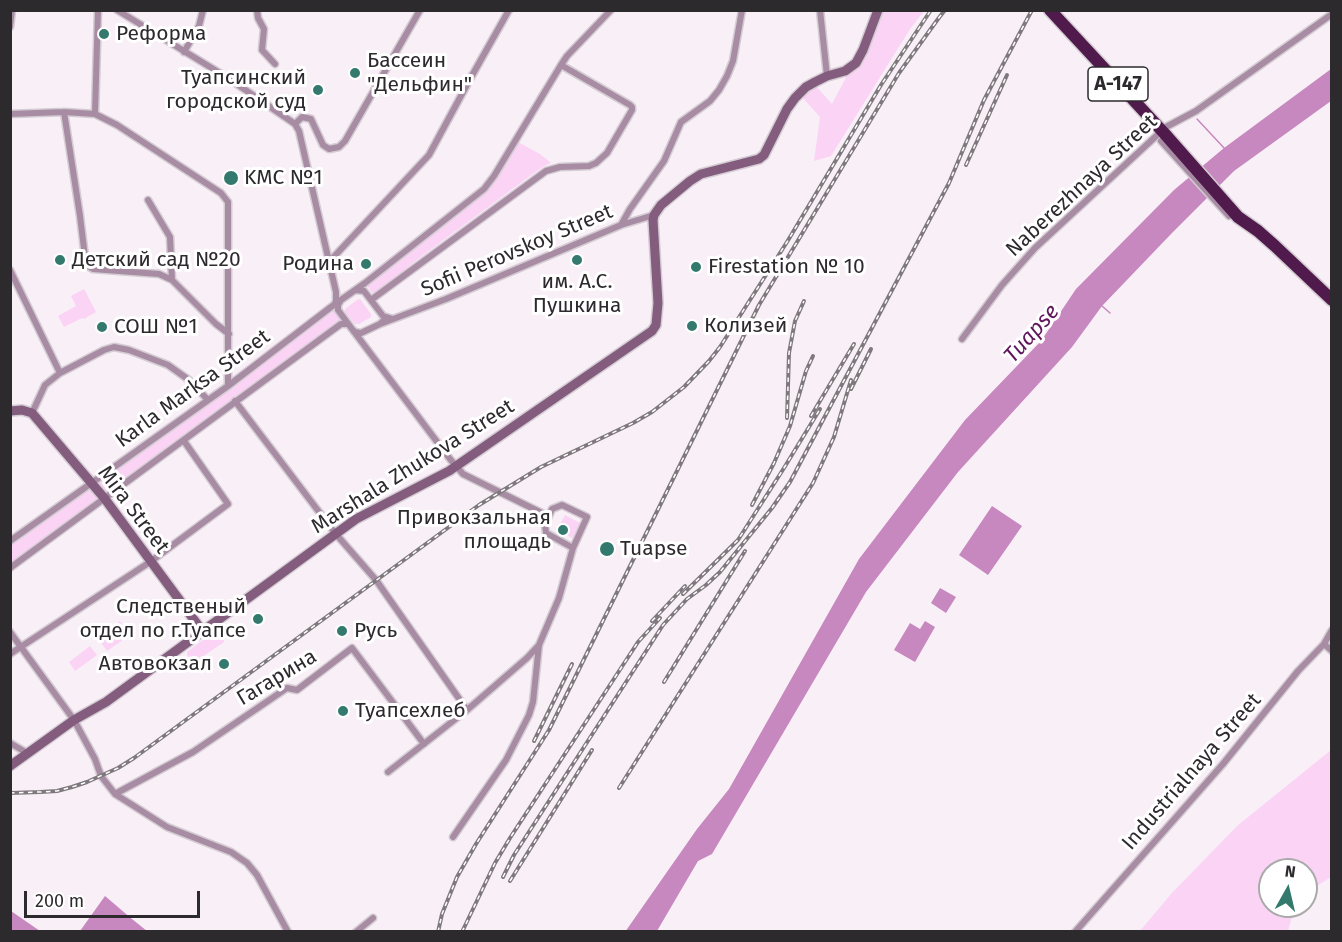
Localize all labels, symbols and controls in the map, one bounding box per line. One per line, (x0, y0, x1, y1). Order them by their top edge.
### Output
place label: Реформа (116, 21, 206, 47)
marker: Реформа (97, 27, 111, 41)
place label: Бассеин "Дельфин" (367, 48, 472, 98)
place label: Туапсинский городской суд (166, 65, 306, 115)
marker: Бассеин "Дельфин" (348, 66, 362, 80)
road number: А-147 (1088, 67, 1148, 101)
marker: Туапсинский городской суд (311, 83, 325, 97)
street label: Naberezhnaya Street (1001, 110, 1163, 262)
place label: KMC №1 (244, 165, 322, 191)
marker: KMC №1 (222, 169, 240, 187)
street label: Sofii Perovskoy Street (417, 199, 617, 303)
place label: Детский сад №20 (72, 247, 241, 273)
place label: Родина (282, 251, 354, 277)
marker: Детский сад №20 (53, 253, 67, 267)
marker: им. А.С. Пушкина (570, 253, 584, 267)
place label: Firestation № 10 (708, 254, 865, 280)
marker: Родина (359, 257, 373, 271)
marker: Firestation № 10 (689, 260, 703, 274)
place label: им. А.С. Пушкина (533, 269, 621, 319)
water label: Tuapse (999, 299, 1065, 369)
place label: Колизей (704, 313, 787, 339)
place label: СОШ №1 (114, 314, 198, 340)
marker: Колизей (685, 319, 699, 333)
marker: СОШ №1 (95, 320, 109, 334)
street label: Karla Marksa Street (111, 324, 275, 454)
street label: Marshala Zhukova Street (307, 394, 519, 540)
street label: Mira Street (92, 461, 174, 559)
place label: Привокзальная площадь (397, 505, 551, 555)
marker: Привокзальная площадь (556, 523, 570, 537)
place label: Tuapse (620, 536, 687, 562)
marker: Tuapse (598, 540, 616, 558)
place label: Следственый отдел по г.Туапсе (79, 594, 246, 644)
marker: Следственый отдел по г.Туапсе (251, 612, 265, 626)
place label: Русь (354, 618, 397, 644)
marker: Русь (335, 624, 349, 638)
street label: Гагарина (233, 644, 321, 712)
place label: Автовокзал (99, 651, 212, 677)
marker: Автовокзал (217, 657, 231, 671)
street label: Industrialnaya Street (1117, 688, 1267, 856)
place label: Туапсехлеб (355, 698, 466, 724)
marker: Туапсехлеб (336, 704, 350, 718)
north arrow (1258, 858, 1318, 918)
text: N (1284, 862, 1297, 882)
scale bar (27, 879, 202, 917)
text: 200 m (35, 890, 84, 912)

